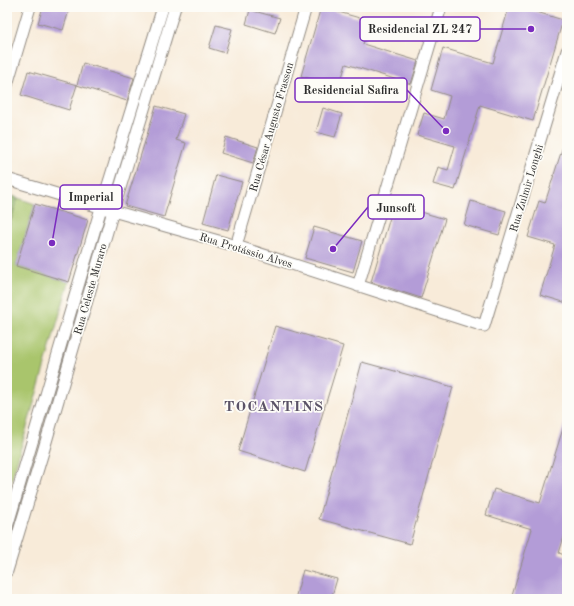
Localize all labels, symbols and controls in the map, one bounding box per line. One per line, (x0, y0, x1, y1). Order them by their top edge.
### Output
callout: Residencial ZL 247 (360, 17, 480, 41)
text: Residencial ZL 247 (368, 24, 472, 36)
street label: Rua César Augusto Frasson (249, 61, 296, 193)
callout: Residencial Safira (295, 78, 407, 102)
text: Residencial Safira (303, 85, 399, 97)
street label: Rua Zulmir Longhi (509, 143, 546, 234)
callout: Imperial (60, 185, 122, 209)
text: Imperial (68, 192, 114, 204)
callout: Junsoft (368, 195, 424, 219)
text: Junsoft (376, 203, 416, 215)
street label: Rua Protássio Alves (198, 232, 294, 271)
street label: Rua Celeste Muraro (73, 242, 110, 336)
district label: TOCANTINS (224, 400, 324, 415)

